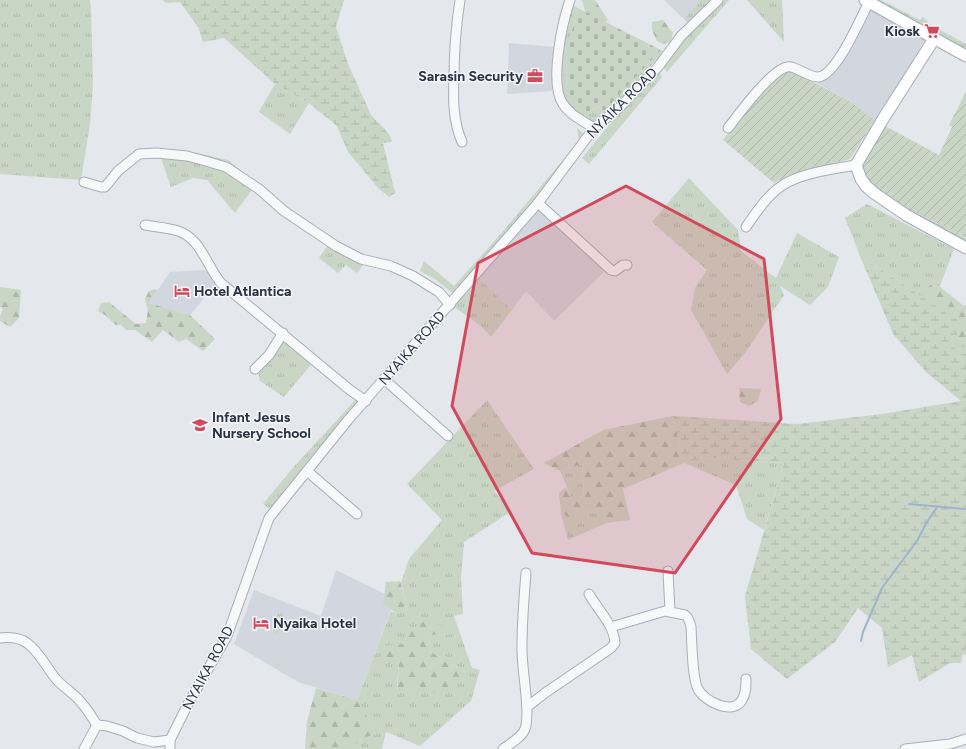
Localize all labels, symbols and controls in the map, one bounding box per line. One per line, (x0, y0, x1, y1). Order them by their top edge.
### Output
supermarket icon: Kiosk (923, 22, 941, 40)
place label: Kiosk (885, 23, 920, 40)
street label: NYAIKA ROAD (583, 64, 661, 142)
office icon: Sarasin Security (526, 67, 544, 85)
place label: Sarasin Security (418, 68, 524, 85)
hotel icon: Hotel Atlantica (173, 282, 191, 300)
place label: Hotel Atlantica (194, 283, 292, 300)
street label: NYAIKA ROAD (375, 307, 449, 389)
place label: Infant Jesus Nursery School (212, 409, 311, 442)
school or university icon: Infant Jesus Nursery School (191, 416, 209, 434)
hotel icon: Nyaika Hotel (252, 614, 270, 632)
place label: Nyaika Hotel (273, 615, 356, 632)
street label: NYAIKA ROAD (179, 623, 237, 713)

